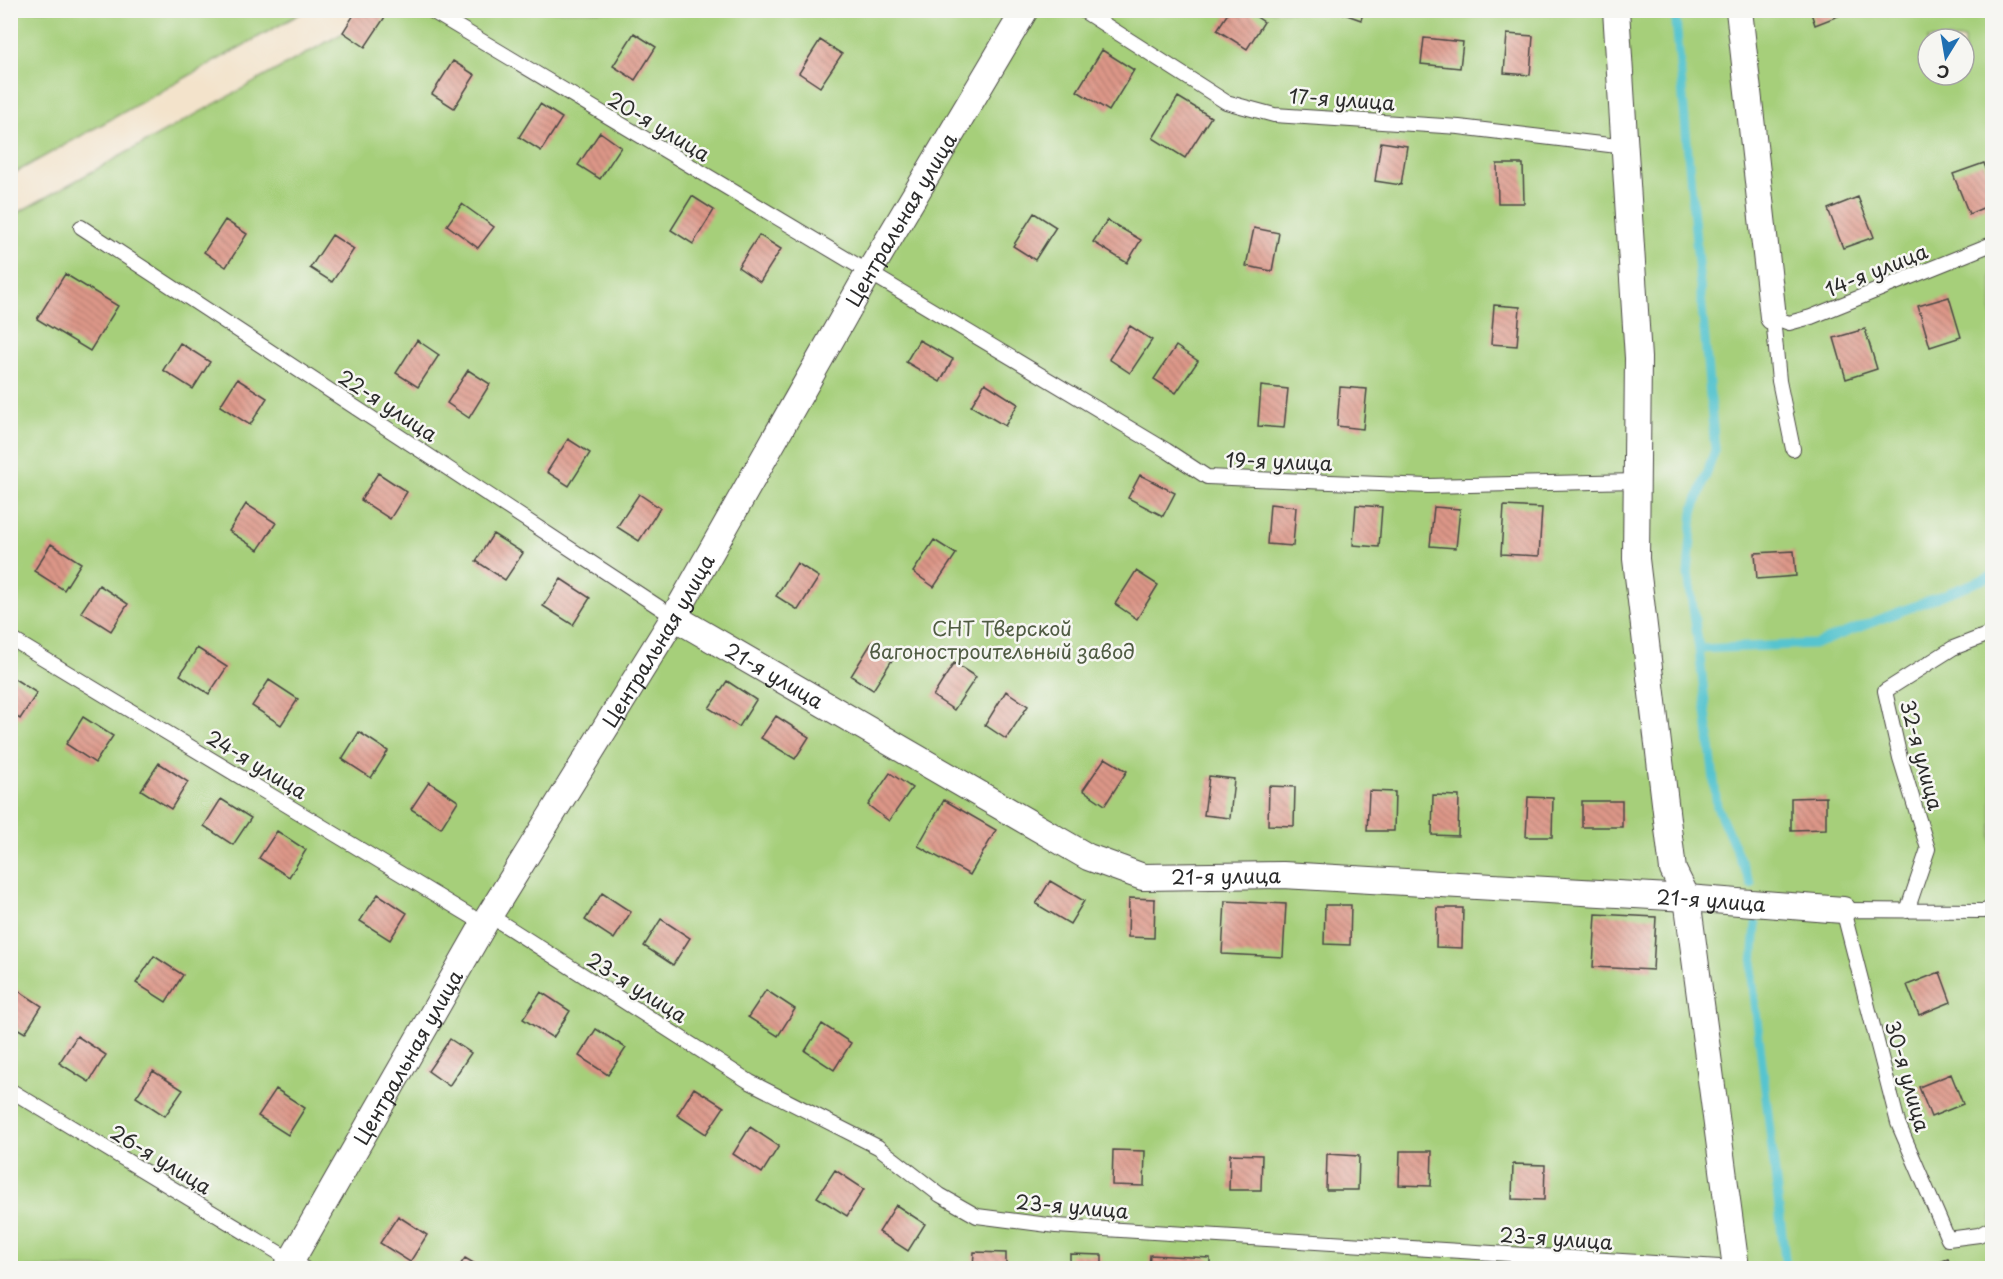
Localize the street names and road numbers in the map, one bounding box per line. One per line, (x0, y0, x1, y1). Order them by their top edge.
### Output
street label: 17-я улица (1288, 80, 1396, 118)
street label: 20-я улица (602, 84, 716, 169)
street label: Центральная улица (838, 127, 964, 312)
street label: 14-я улица (1820, 236, 1932, 304)
street label: 22-я улица (332, 362, 444, 449)
street label: 19-я улица (1225, 444, 1333, 478)
street label: Центральная улица (594, 548, 722, 733)
street label: 21-я улица (719, 635, 830, 716)
street label: 32-я улица (1893, 697, 1951, 814)
street label: 24-я улица (201, 722, 314, 806)
street label: 21-я улица (1171, 860, 1281, 892)
street label: 21-я улица (1656, 881, 1767, 919)
street label: 23-я улица (581, 944, 693, 1030)
street label: Центральная улица (346, 964, 470, 1150)
street label: 30-я улица (1878, 1017, 1938, 1135)
street label: 26-я улица (105, 1117, 218, 1201)
street label: 23-я улица (1014, 1186, 1130, 1226)
street label: 23-я улица (1498, 1219, 1614, 1257)

